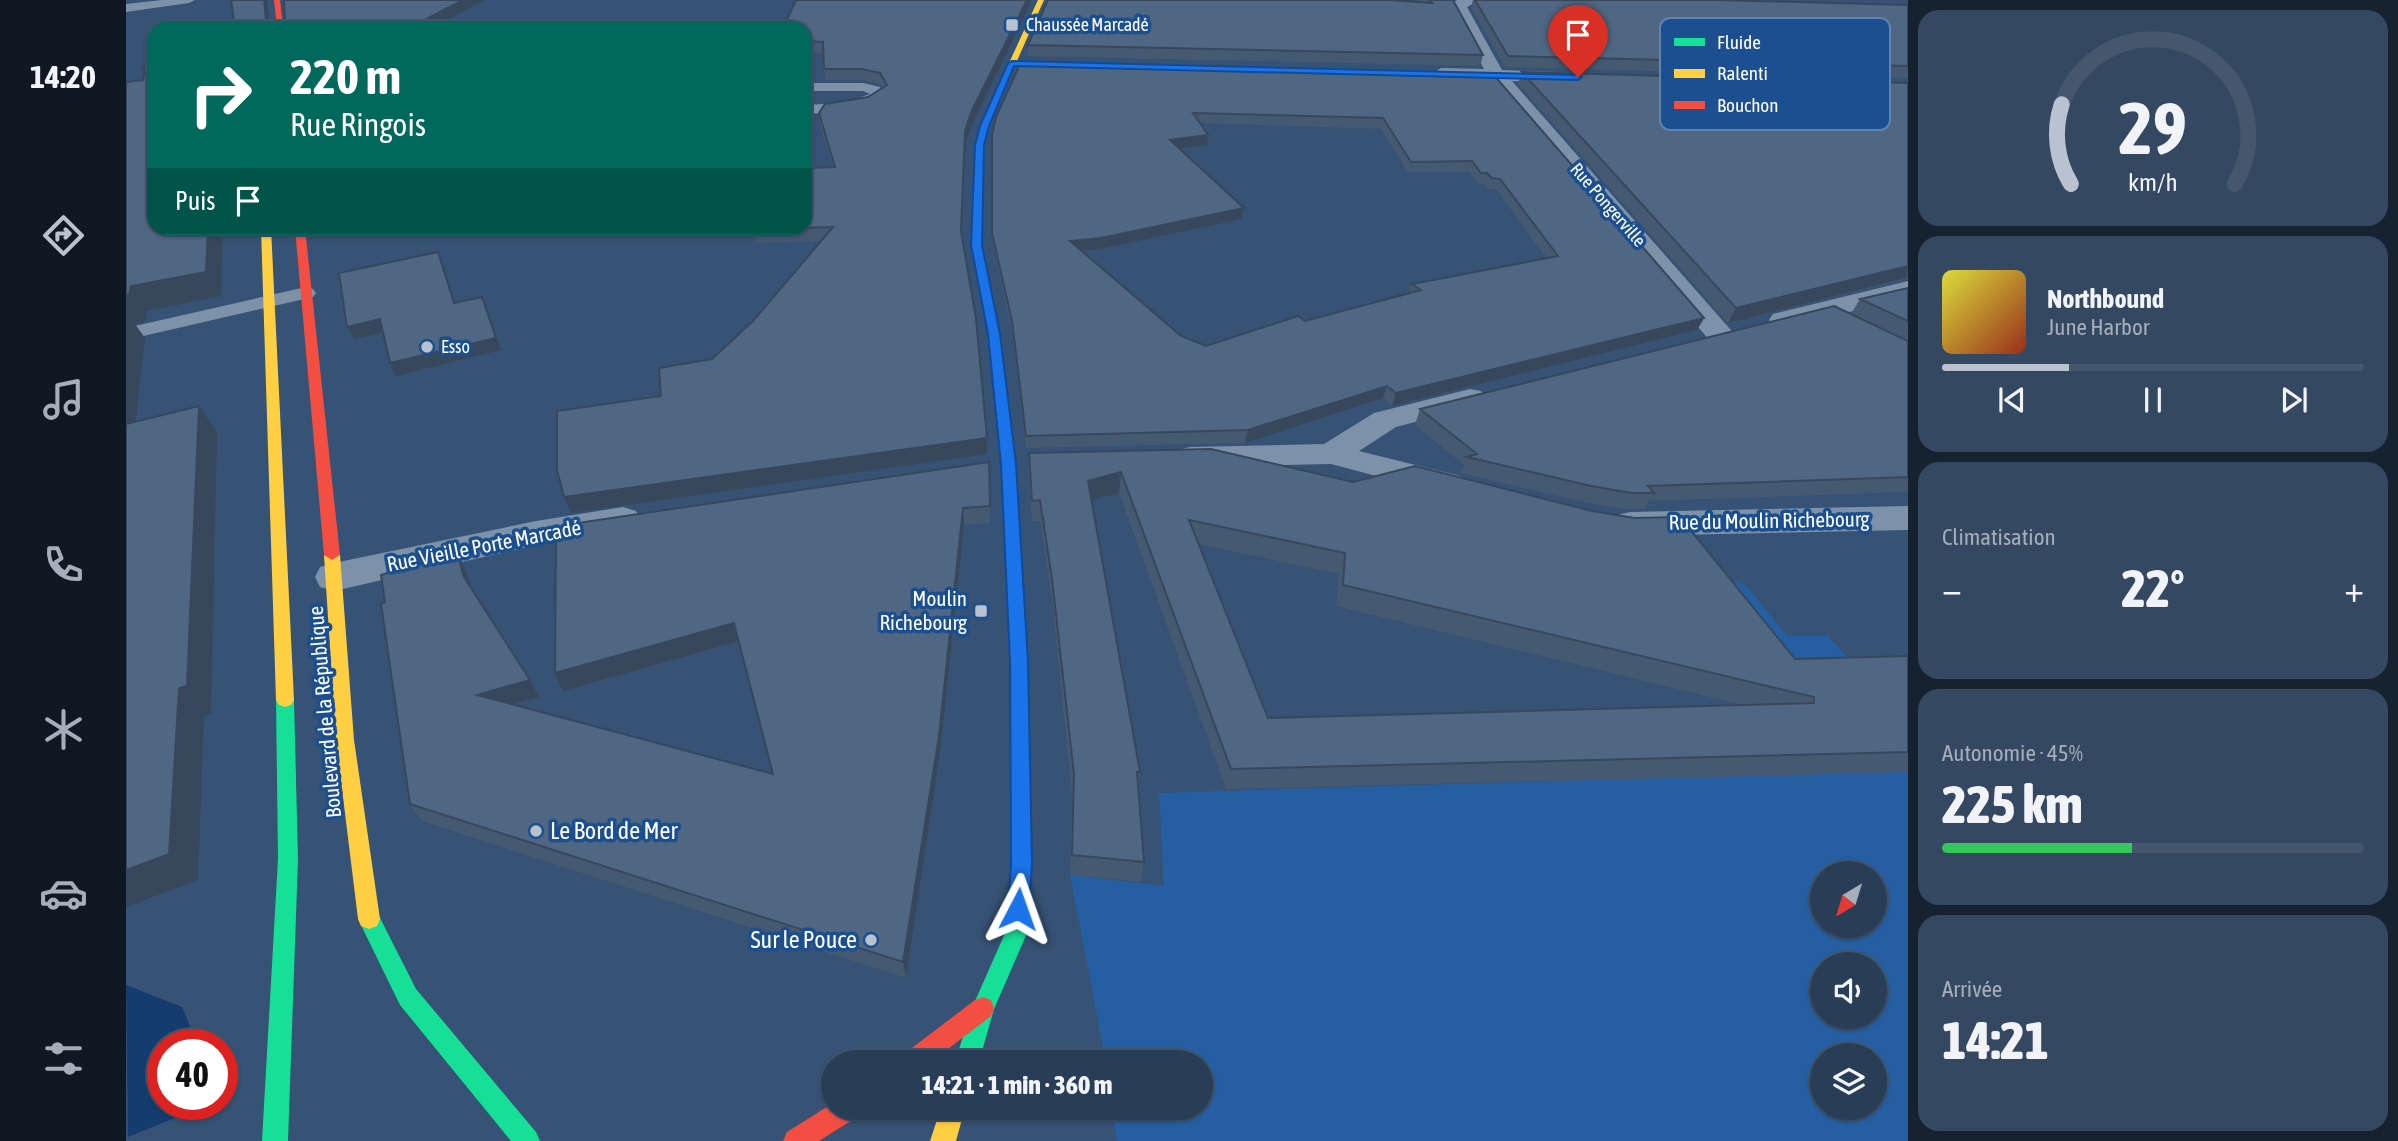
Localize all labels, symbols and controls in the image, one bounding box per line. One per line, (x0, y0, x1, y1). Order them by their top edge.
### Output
pin (1548, 5, 1608, 77)
place label: Chaussée Marcadé (1026, 14, 1149, 35)
icon: arrive (1559, 16, 1597, 54)
marker: Chaussée Marcadé (1004, 17, 1020, 33)
legend (1660, 18, 1890, 130)
text: Fluide (1717, 31, 1761, 53)
text: 220 m (290, 48, 401, 104)
icon: right (175, 49, 266, 140)
text: 14:20 (30, 58, 96, 95)
text: Ralenti (1717, 62, 1768, 84)
text: 29 (2119, 86, 2187, 169)
text: Bouchon (1717, 94, 1779, 116)
text: Rue Ringois (290, 106, 426, 143)
street label: Rue Pongerville (1566, 158, 1650, 251)
text: km/h (2128, 168, 2178, 196)
icon: arrive (229, 182, 267, 220)
text: Puis (175, 186, 215, 216)
icon: directions (39, 211, 88, 260)
text: Northbound (2047, 284, 2164, 314)
text: June Harbor (2047, 314, 2150, 340)
place label: Esso (441, 336, 470, 357)
marker: Esso (419, 339, 435, 355)
icon: music (39, 375, 88, 424)
icon: previous (1993, 381, 2031, 419)
icon: pause (2134, 381, 2172, 419)
icon: next (2275, 381, 2313, 419)
street label: Rue du Moulin Richebourg (1668, 506, 1870, 534)
street label: Rue Vieille Porte Marcadé (385, 514, 583, 576)
text: Climatisation (1942, 524, 2056, 550)
icon: phone (39, 540, 88, 589)
text: 22° (2121, 558, 2185, 618)
text: − (1942, 567, 1962, 610)
text: + (2344, 567, 2364, 610)
place label: Moulin Richebourg (880, 586, 967, 634)
marker: Moulin Richebourg (973, 603, 989, 619)
street label: Boulevard de la République (303, 605, 345, 819)
icon: climate (39, 705, 88, 754)
text: Autonomie · 45% (1942, 740, 2083, 766)
text: 225 km (1942, 774, 2083, 834)
place label: Le Bord de Mer (550, 817, 678, 844)
marker: Le Bord de Mer (528, 823, 544, 839)
north arrow (1810, 861, 1886, 938)
map controls (1810, 861, 1887, 1120)
icon: car (39, 869, 88, 918)
position arrow (981, 872, 1055, 946)
place label: Sur le Pouce (750, 926, 857, 953)
marker: Sur le Pouce (863, 932, 879, 948)
button: sound (1810, 952, 1887, 1029)
text: Arrivée (1942, 976, 2002, 1002)
text: 14:21 (1942, 1010, 2049, 1070)
speed limit sign: 40 (147, 1029, 238, 1120)
icon: filters (39, 1034, 88, 1083)
button: layers (1810, 1043, 1887, 1120)
text: 14:21 · 1 min · 360 m (922, 1070, 1112, 1100)

